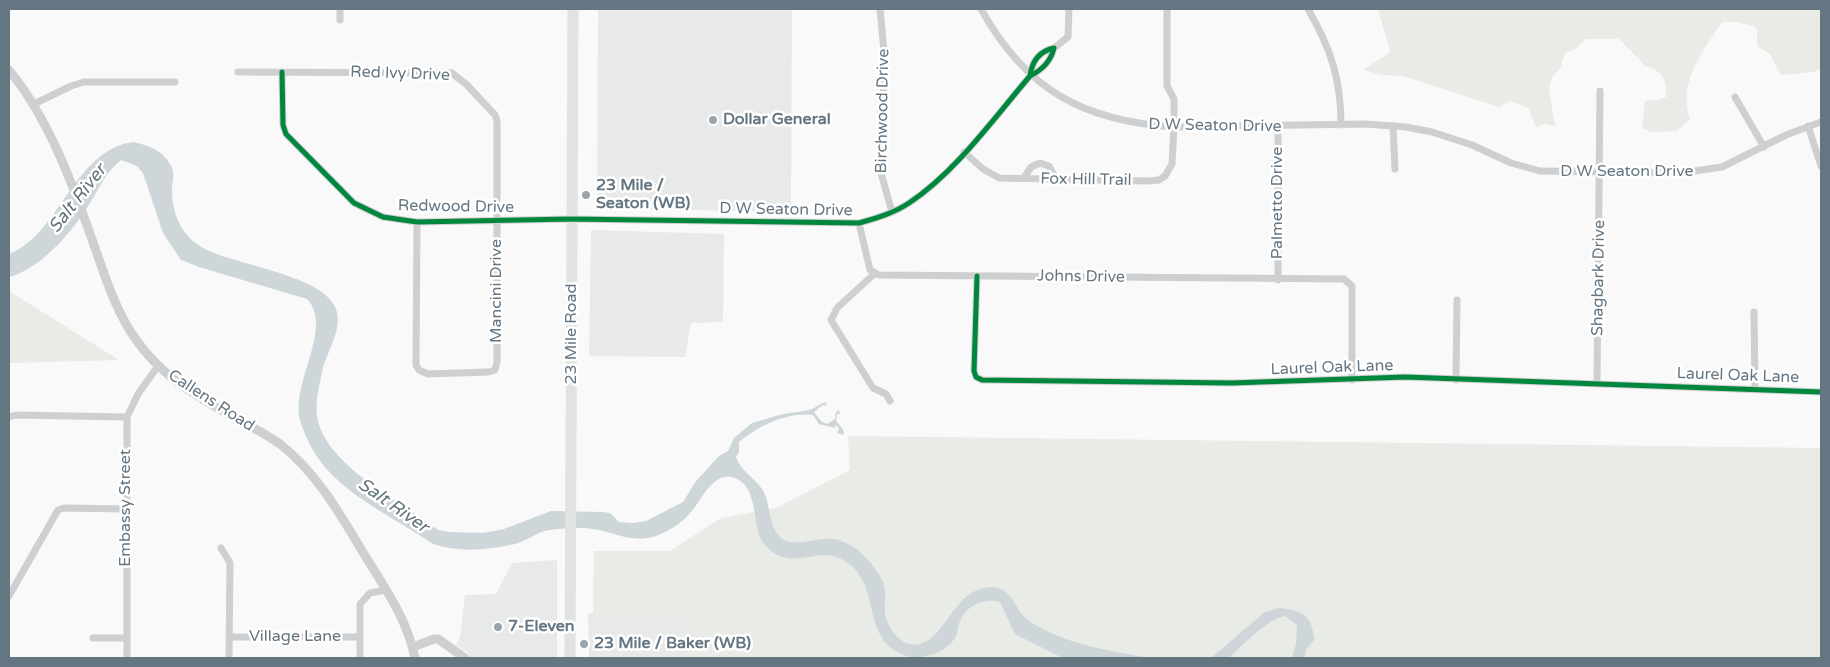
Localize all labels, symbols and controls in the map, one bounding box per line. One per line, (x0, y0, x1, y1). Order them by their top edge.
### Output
street label: Birchwood Drive (872, 49, 894, 173)
street label: Red Ivy Drive (350, 63, 450, 85)
place label: Dollar General (723, 110, 831, 130)
marker: Dollar General (707, 114, 719, 126)
street label: D W Seaton Drive (1148, 115, 1282, 137)
street label: Palmetto Drive (1268, 147, 1288, 259)
water label: Salt River (45, 160, 111, 238)
street label: D W Seaton Drive (1560, 162, 1694, 182)
street label: Fox Hill Trail (1040, 170, 1132, 190)
place label: 23 Mile / Seaton (WB) (596, 176, 690, 214)
marker: 23 Mile / Seaton (WB) (580, 189, 592, 201)
street label: Redwood Drive (398, 196, 514, 218)
street label: D W Seaton Drive (719, 199, 853, 221)
street label: Shagbark Drive (1588, 220, 1610, 336)
street label: Mancini Drive (487, 239, 507, 343)
street label: Johns Drive (1037, 267, 1125, 287)
street label: 23 Mile Road (562, 284, 582, 384)
street label: Laurel Oak Lane (1270, 356, 1394, 380)
street label: Laurel Oak Lane (1676, 364, 1800, 388)
street label: Callens Road (164, 366, 258, 436)
street label: Embassy Street (116, 449, 136, 567)
water label: Salt River (354, 474, 432, 538)
place label: 7-Eleven (508, 617, 575, 637)
marker: 7-Eleven (492, 621, 504, 633)
street label: Village Lane (249, 627, 341, 647)
place label: 23 Mile / Baker (WB) (594, 634, 751, 654)
marker: 23 Mile / Baker (WB) (578, 638, 590, 650)

